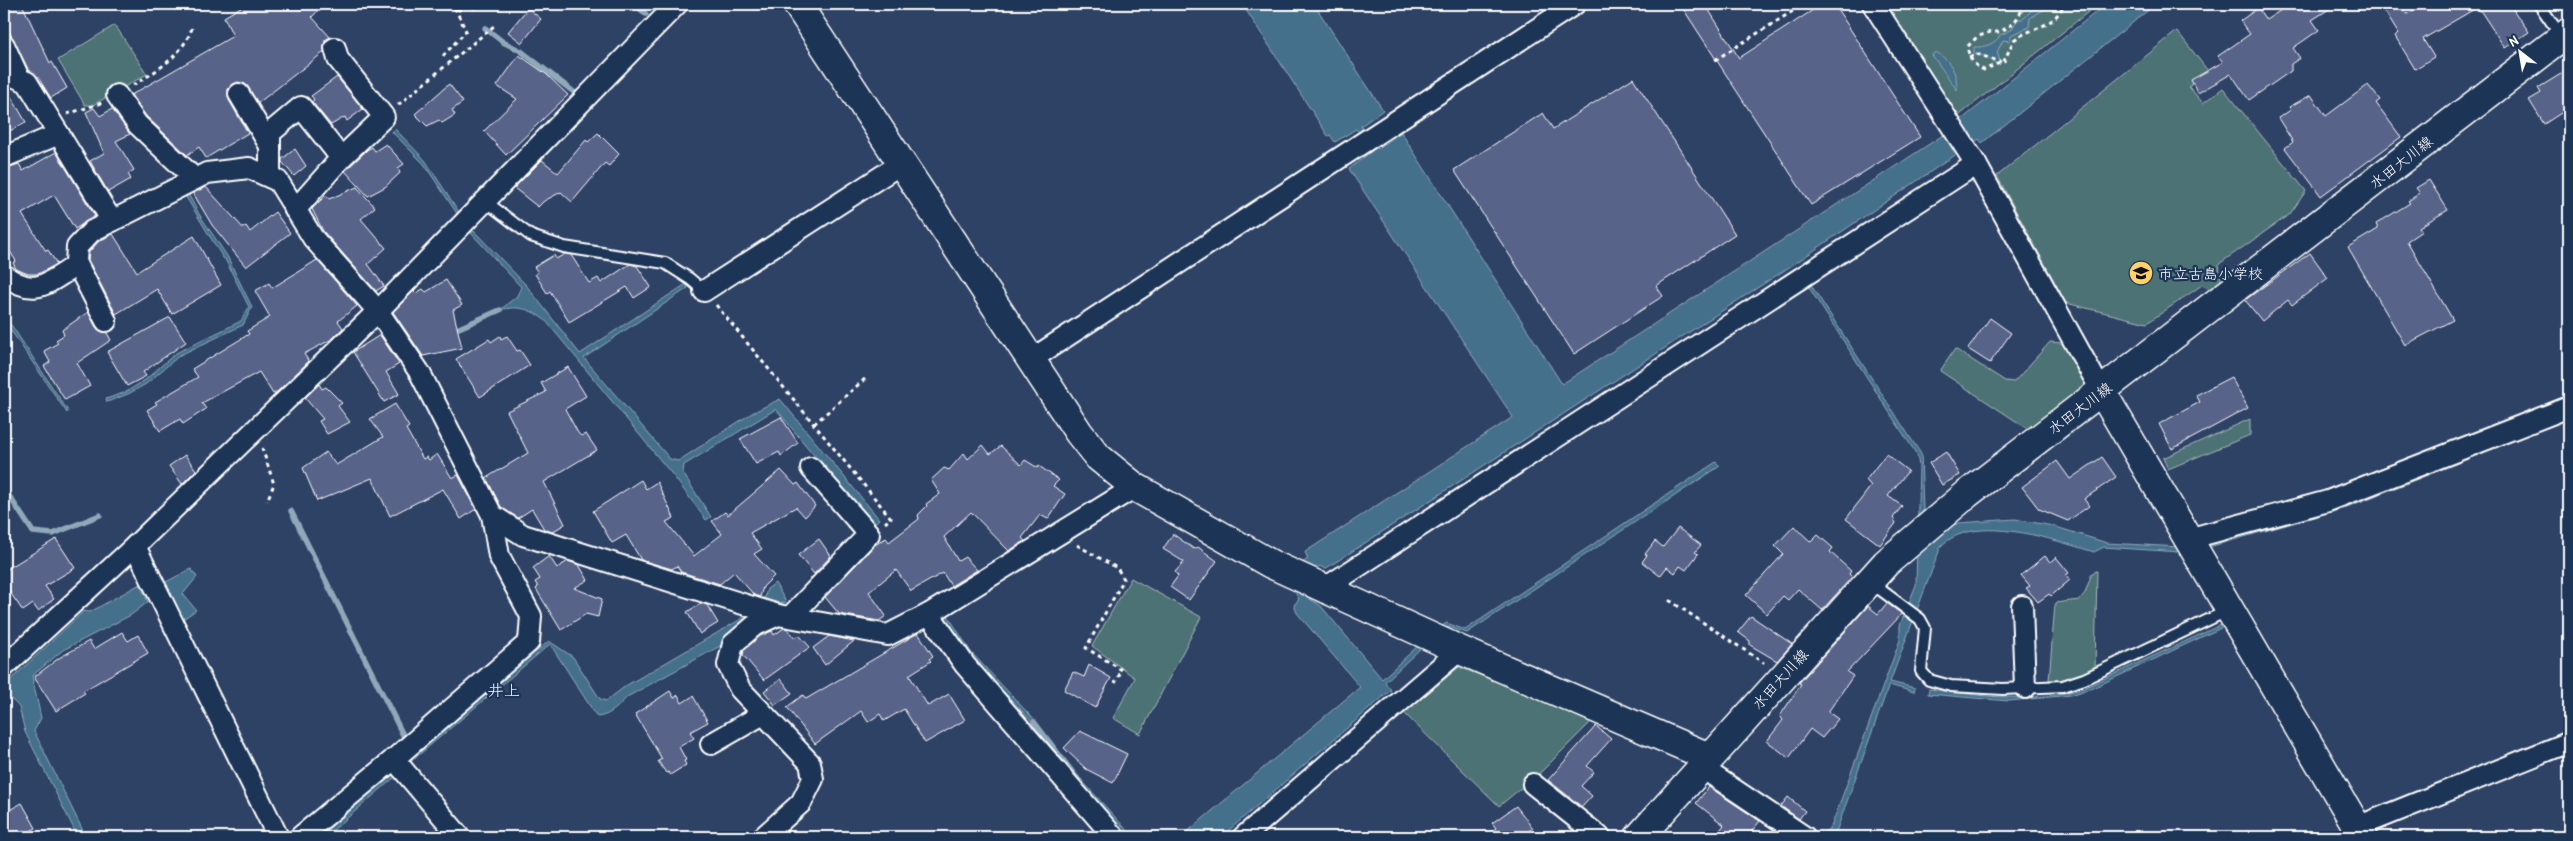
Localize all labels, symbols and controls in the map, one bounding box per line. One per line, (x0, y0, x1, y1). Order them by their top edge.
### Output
north arrow (2496, 28, 2546, 78)
text: N (2505, 30, 2522, 50)
street label: 水田大川線 (2365, 131, 2437, 193)
school or university icon: 市立古島小学校 (2128, 260, 2154, 286)
place label: 市立古島小学校 (2158, 263, 2263, 284)
street label: 水田大川線 (2044, 377, 2116, 439)
street label: 水田大川線 (1747, 644, 1813, 714)
district label: 井上 (488, 679, 520, 701)

